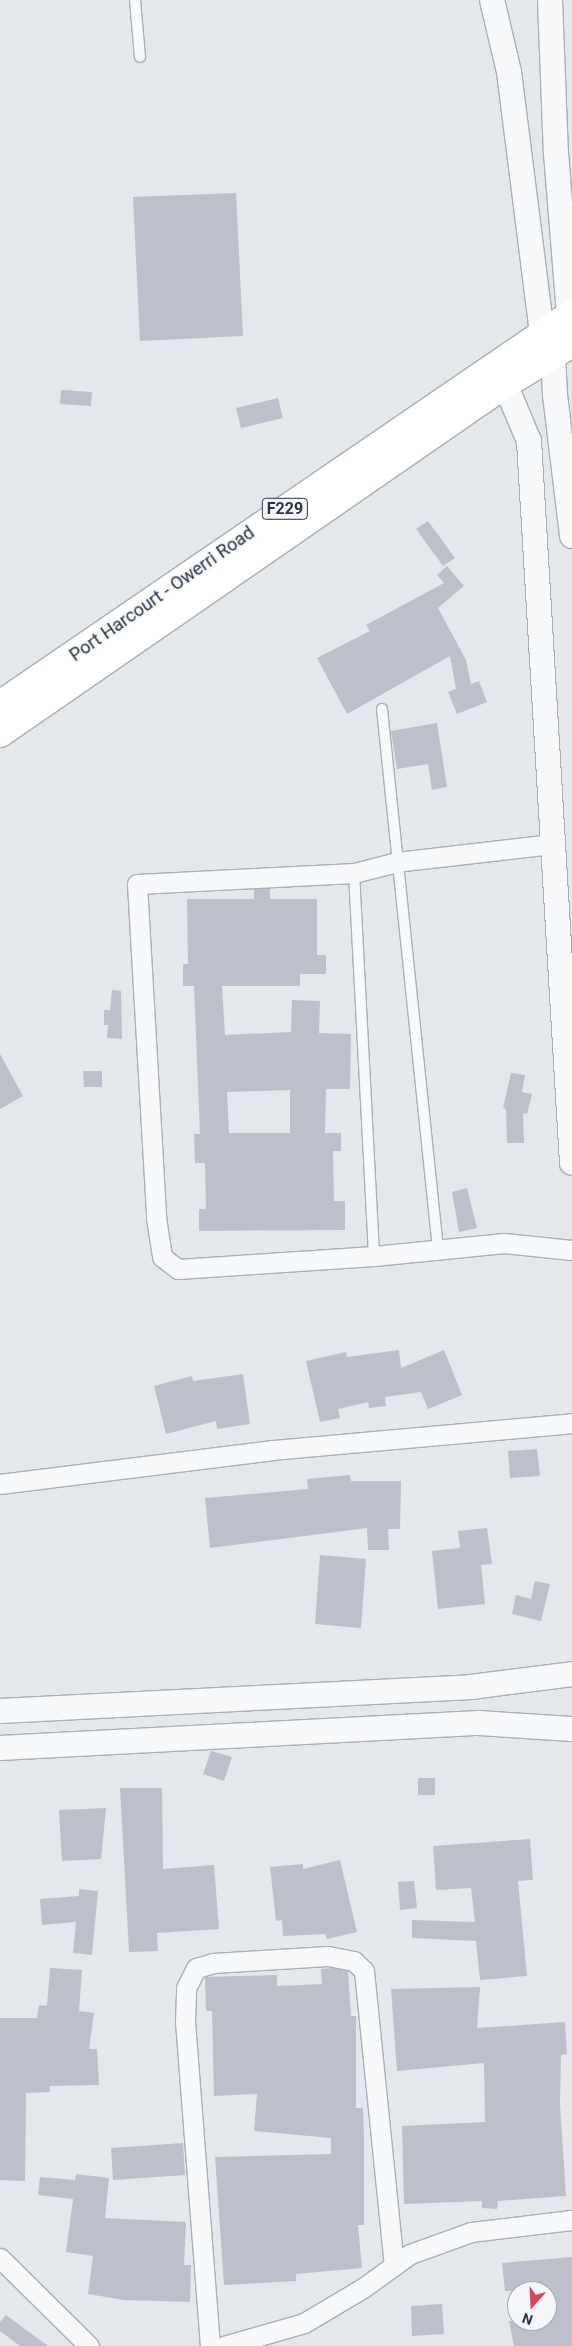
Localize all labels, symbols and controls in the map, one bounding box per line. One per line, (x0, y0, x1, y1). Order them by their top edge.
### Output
road number: F229 (261, 496, 309, 522)
street label: Port Harcourt - Owerri Road (65, 522, 259, 666)
north arrow (507, 2281, 557, 2331)
text: N (520, 2310, 535, 2328)

